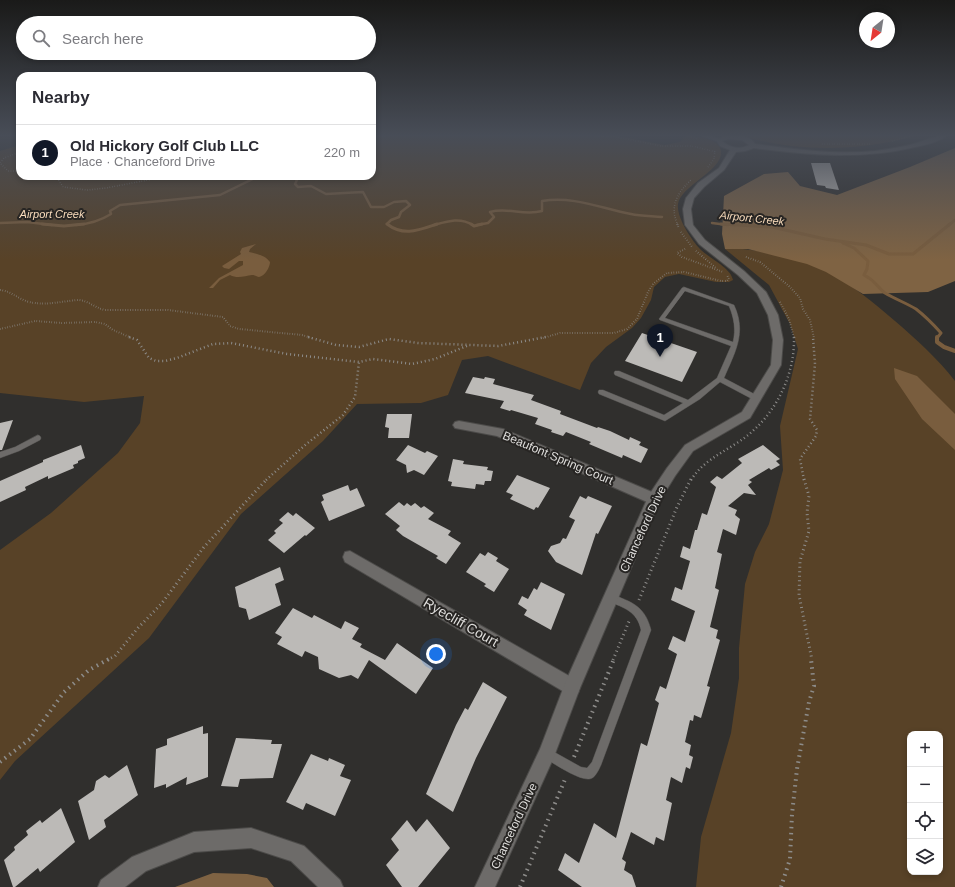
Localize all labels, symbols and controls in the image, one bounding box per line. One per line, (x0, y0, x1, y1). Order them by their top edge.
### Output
north arrow (859, 12, 895, 48)
search box (16, 16, 376, 60)
icon: search (30, 27, 52, 49)
text: Search here (62, 30, 144, 47)
text: Nearby (32, 88, 90, 107)
text: Old Hickory Golf Club LLC (70, 137, 259, 154)
text: 1 (41, 145, 49, 160)
text: 220 m (324, 145, 360, 160)
text: Place · Chanceford Drive (70, 154, 215, 169)
water label: Airport Creek (19, 208, 85, 220)
water label: Airport Creek (718, 209, 785, 227)
pin: 1 (647, 324, 673, 357)
street label: Beaufont Spring Court (501, 428, 616, 488)
street label: Chanceford Drive (617, 483, 669, 574)
street label: Ryecliff Court (421, 594, 501, 650)
your location (426, 644, 446, 664)
map controls (907, 731, 943, 875)
button: + (907, 731, 943, 767)
button: − (907, 767, 943, 803)
street label: Chanceford Drive (488, 780, 540, 871)
button: locate (907, 803, 943, 839)
button: layers (907, 839, 943, 875)

